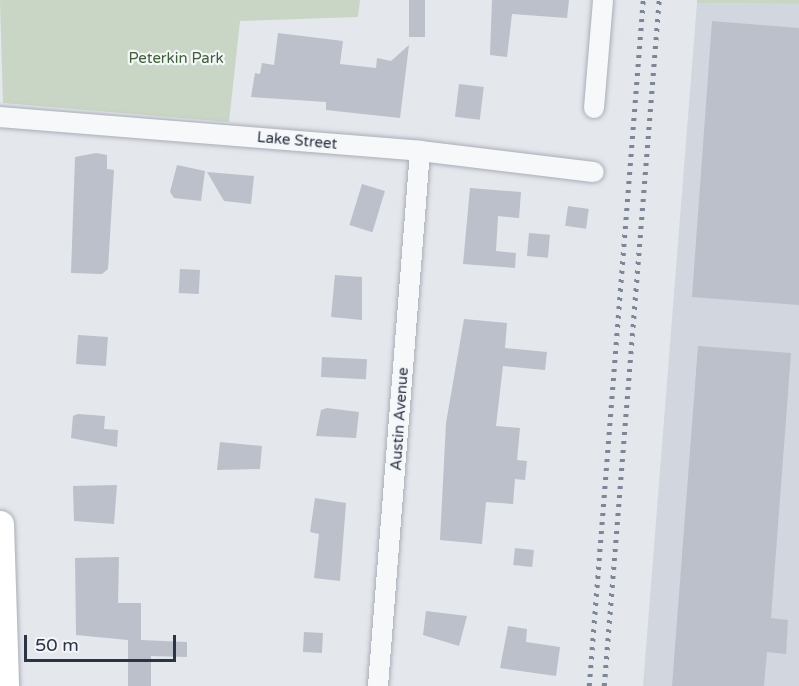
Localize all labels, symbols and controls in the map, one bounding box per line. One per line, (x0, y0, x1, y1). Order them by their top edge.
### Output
park label: Peterkin Park (128, 50, 224, 68)
street label: Lake Street (256, 129, 338, 153)
street label: Austin Avenue (387, 367, 413, 471)
scale bar (27, 623, 178, 661)
text: 50 m (35, 634, 79, 656)

